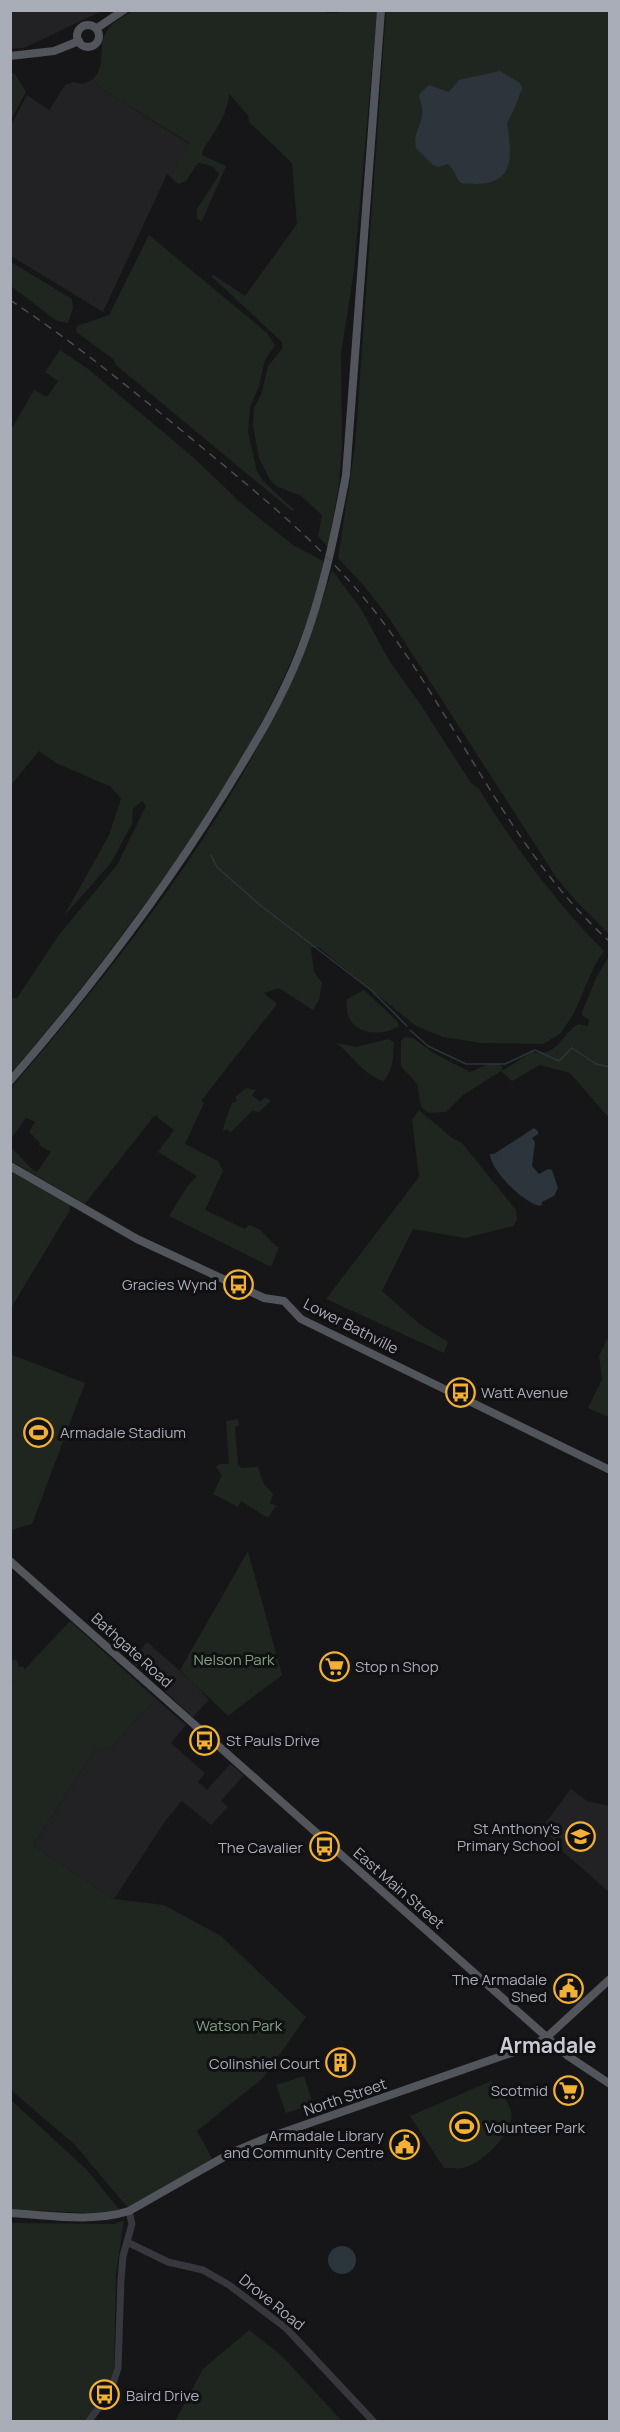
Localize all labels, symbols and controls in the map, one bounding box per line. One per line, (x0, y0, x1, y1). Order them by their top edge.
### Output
bus stop icon: Gracies Wynd (222, 1268, 254, 1300)
place label: Gracies Wynd (122, 1274, 217, 1295)
street label: Lower Bathville (300, 1293, 402, 1359)
bus stop icon: Watt Avenue (444, 1376, 476, 1408)
place label: Watt Avenue (481, 1382, 568, 1403)
sports icon: Armadale Stadium (23, 1416, 55, 1448)
place label: Armadale Stadium (60, 1422, 186, 1443)
street label: Bathgate Road (87, 1608, 177, 1692)
park label: Nelson Park (193, 1649, 275, 1670)
supermarket icon: Stop n Shop (318, 1650, 350, 1682)
place label: Stop n Shop (355, 1656, 439, 1677)
bus stop icon: St Pauls Drive (189, 1724, 221, 1756)
place label: St Pauls Drive (226, 1730, 320, 1751)
place label: St Anthony's Primary School (457, 1818, 560, 1856)
school or university icon: St Anthony's Primary School (565, 1821, 597, 1853)
bus stop icon: The Cavalier (308, 1831, 340, 1863)
place label: The Cavalier (218, 1837, 304, 1858)
street label: East Main Street (349, 1843, 449, 1933)
place label: The Armadale Shed (452, 1969, 547, 2007)
public building icon: The Armadale Shed (552, 1972, 584, 2004)
park label: Watson Park (196, 2015, 283, 2036)
district label: Armadale (499, 2031, 597, 2059)
building icon: Colinshiel Court (325, 2047, 357, 2079)
place label: Colinshiel Court (209, 2053, 320, 2074)
street label: North Street (301, 2073, 389, 2121)
supermarket icon: Scotmid (553, 2074, 585, 2106)
place label: Scotmid (491, 2080, 548, 2101)
sports icon: Volunteer Park (448, 2111, 480, 2143)
place label: Volunteer Park (485, 2117, 585, 2138)
place label: Armadale Library and Community Centre (224, 2125, 384, 2163)
public building icon: Armadale Library and Community Centre (389, 2128, 421, 2160)
street label: Drove Road (235, 2269, 309, 2335)
bus stop icon: Baird Drive (89, 2379, 121, 2411)
place label: Baird Drive (126, 2385, 199, 2406)

